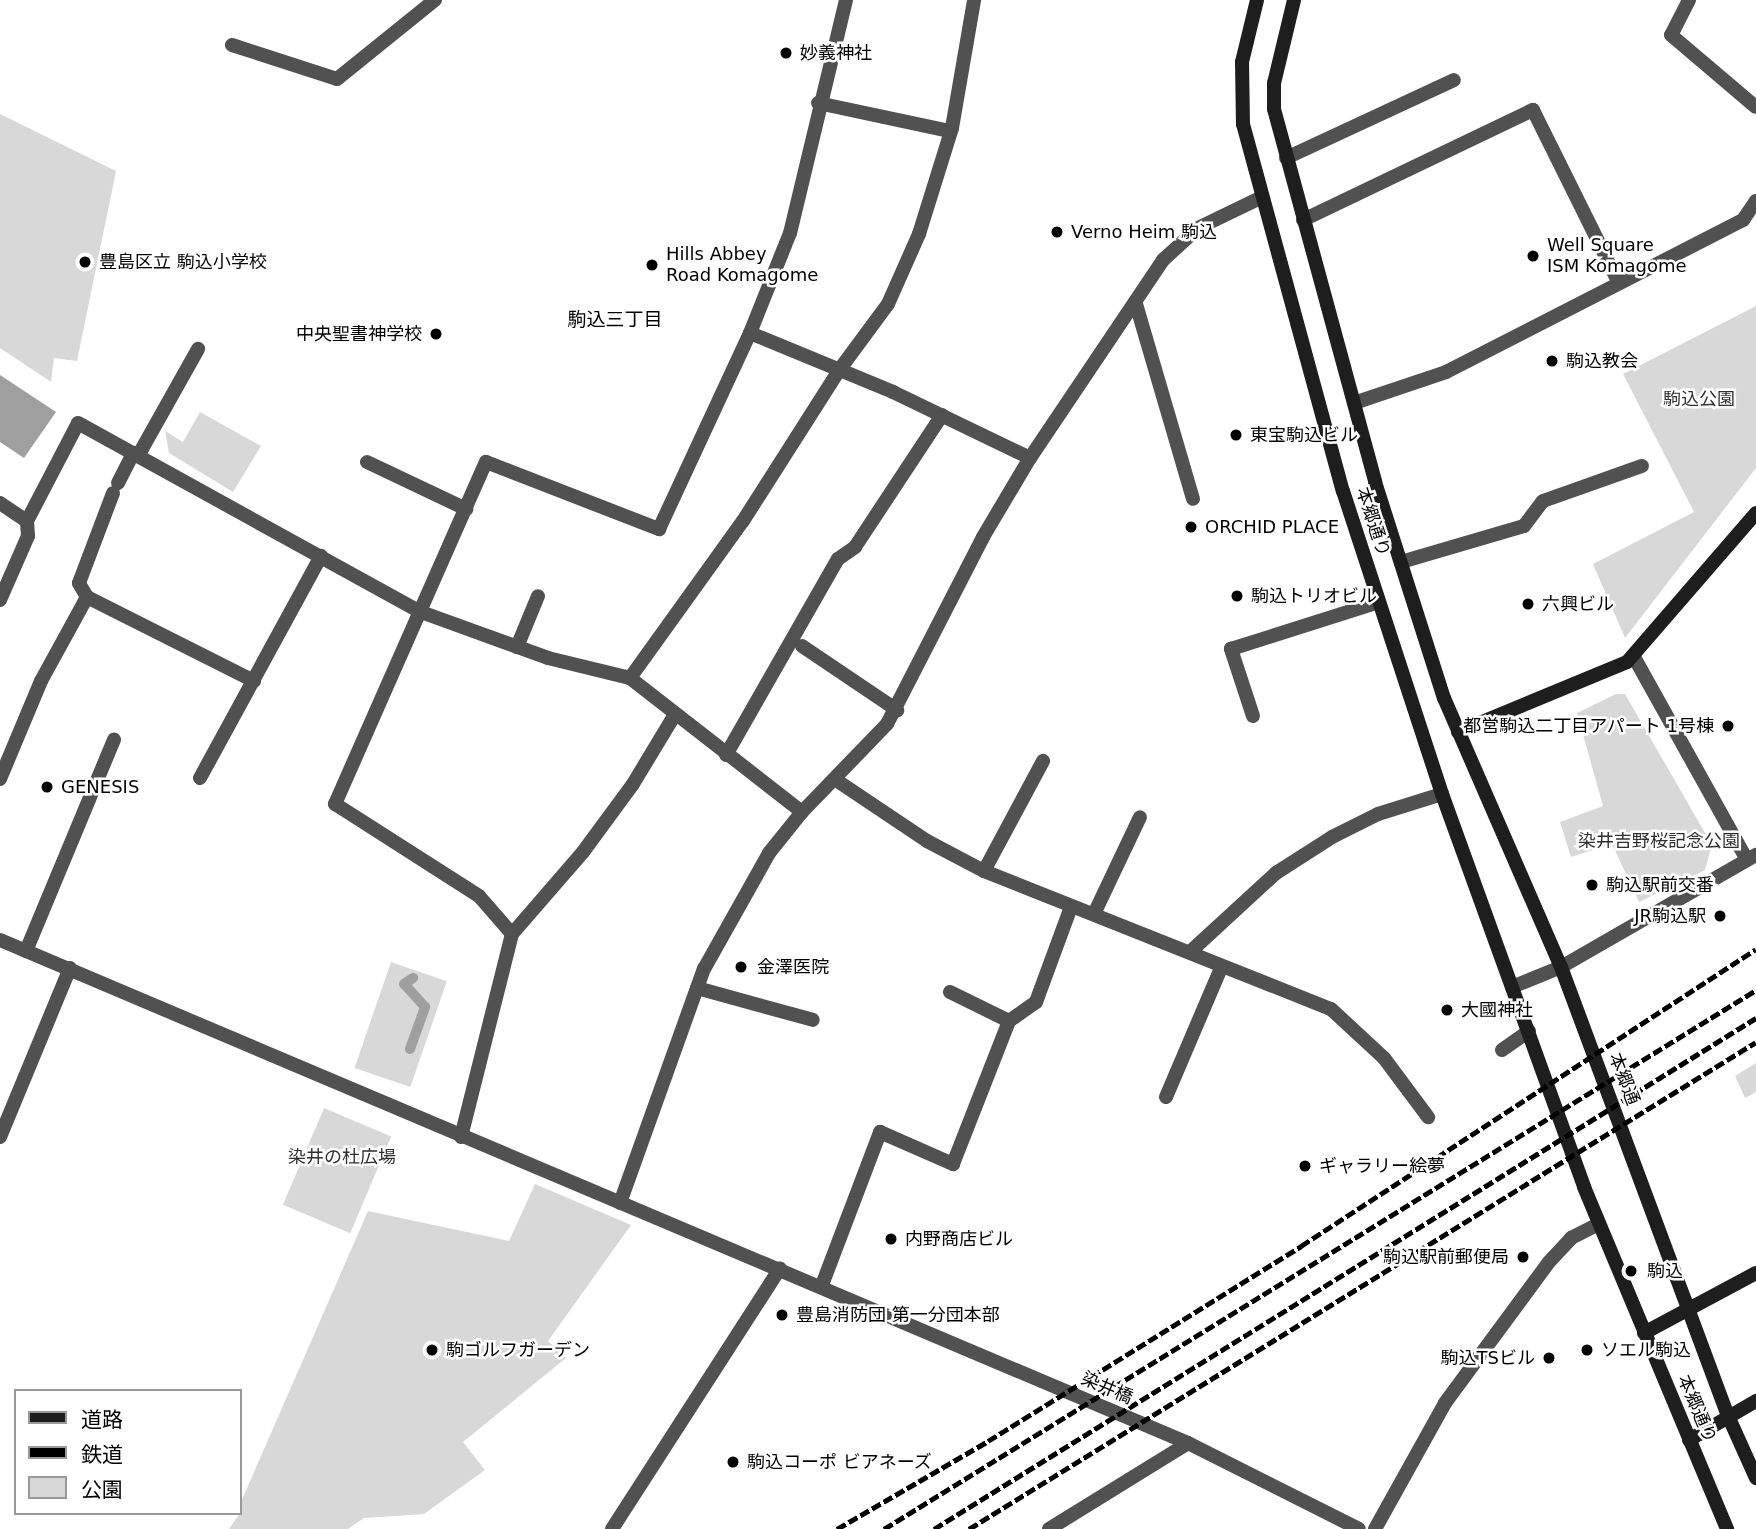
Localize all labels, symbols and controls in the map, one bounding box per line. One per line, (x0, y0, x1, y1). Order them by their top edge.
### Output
place label: 妙義神社 (800, 42, 872, 64)
marker: 妙義神社 (778, 45, 794, 61)
place label: Verno Heim 駒込 (1071, 221, 1217, 243)
marker: Verno Heim 駒込 (1049, 224, 1065, 240)
place label: Well Square ISM Komagome (1547, 235, 1687, 278)
place label: Hills Abbey Road Komagome (666, 244, 818, 286)
marker: Well Square ISM Komagome (1525, 248, 1541, 264)
place label: 豊島区立 駒込小学校 (99, 251, 267, 273)
marker: 豊島区立 駒込小学校 (77, 254, 93, 270)
marker: Hills Abbey Road Komagome (644, 257, 660, 273)
district label: 駒込三丁目 (568, 309, 662, 331)
place label: 中央聖書神学校 (296, 323, 422, 345)
marker: 中央聖書神学校 (428, 326, 444, 342)
place label: 駒込教会 (1566, 350, 1638, 372)
marker: 駒込教会 (1544, 353, 1560, 369)
park label: 駒込公園 (1663, 388, 1735, 410)
place label: 東宝駒込ビル (1250, 424, 1358, 446)
marker: 東宝駒込ビル (1228, 427, 1244, 443)
street label: 本郷通り (1352, 484, 1394, 560)
place label: ORCHID PLACE (1205, 516, 1339, 538)
marker: ORCHID PLACE (1183, 519, 1199, 535)
place label: 駒込トリオビル (1251, 585, 1377, 607)
marker: 駒込トリオビル (1229, 588, 1245, 604)
place label: 六興ビル (1542, 593, 1614, 615)
marker: 六興ビル (1520, 596, 1536, 612)
place label: 都営駒込二丁目アパート 1号棟 (1463, 715, 1714, 737)
marker: 都営駒込二丁目アパート 1号棟 (1720, 718, 1736, 734)
place label: GENESIS (61, 776, 139, 798)
marker: GENESIS (39, 779, 55, 795)
park label: 染井吉野桜記念公園 (1578, 830, 1740, 852)
place label: 駒込駅前交番 (1606, 874, 1714, 896)
marker: 駒込駅前交番 (1584, 877, 1600, 893)
place label: JR駒込駅 (1634, 905, 1706, 927)
marker: JR駒込駅 (1712, 908, 1728, 924)
place label: 金澤医院 (757, 956, 829, 978)
marker: 金澤医院 (731, 957, 751, 977)
place label: 大國神社 (1461, 999, 1533, 1021)
marker: 大國神社 (1439, 1002, 1455, 1018)
street label: 本郷通 (1604, 1050, 1644, 1108)
park label: 染井の杜広場 (288, 1146, 396, 1168)
place label: ギャラリー絵夢 (1319, 1155, 1445, 1177)
marker: ギャラリー絵夢 (1297, 1158, 1313, 1174)
place label: 内野商店ビル (905, 1228, 1013, 1250)
marker: 内野商店ビル (883, 1231, 899, 1247)
place label: 駒込駅前郵便局 (1383, 1246, 1509, 1268)
marker: 駒込駅前郵便局 (1515, 1249, 1531, 1265)
place label: 駒込 (1647, 1260, 1683, 1282)
marker: 駒込 (1621, 1261, 1641, 1281)
place label: 豊島消防団 第一分団本部 (796, 1304, 1000, 1326)
marker: 豊島消防団 第一分団本部 (774, 1307, 790, 1323)
place label: 駒ゴルフガーデン (446, 1339, 590, 1361)
place label: ソエル駒込 (1601, 1339, 1691, 1361)
marker: 駒ゴルフガーデン (424, 1342, 440, 1358)
marker: ソエル駒込 (1579, 1342, 1595, 1358)
place label: 駒込TSビル (1441, 1347, 1535, 1369)
marker: 駒込TSビル (1541, 1350, 1557, 1366)
street label: 染井橋 (1078, 1368, 1136, 1408)
street label: 本郷通り (1673, 1372, 1721, 1446)
legend (14, 1389, 242, 1515)
text: 道路 (81, 1408, 123, 1432)
text: 鉄道 (81, 1443, 123, 1467)
place label: 駒込コーポ ビアネーズ (747, 1451, 933, 1473)
marker: 駒込コーポ ビアネーズ (725, 1454, 741, 1470)
text: 公園 (81, 1478, 123, 1502)

